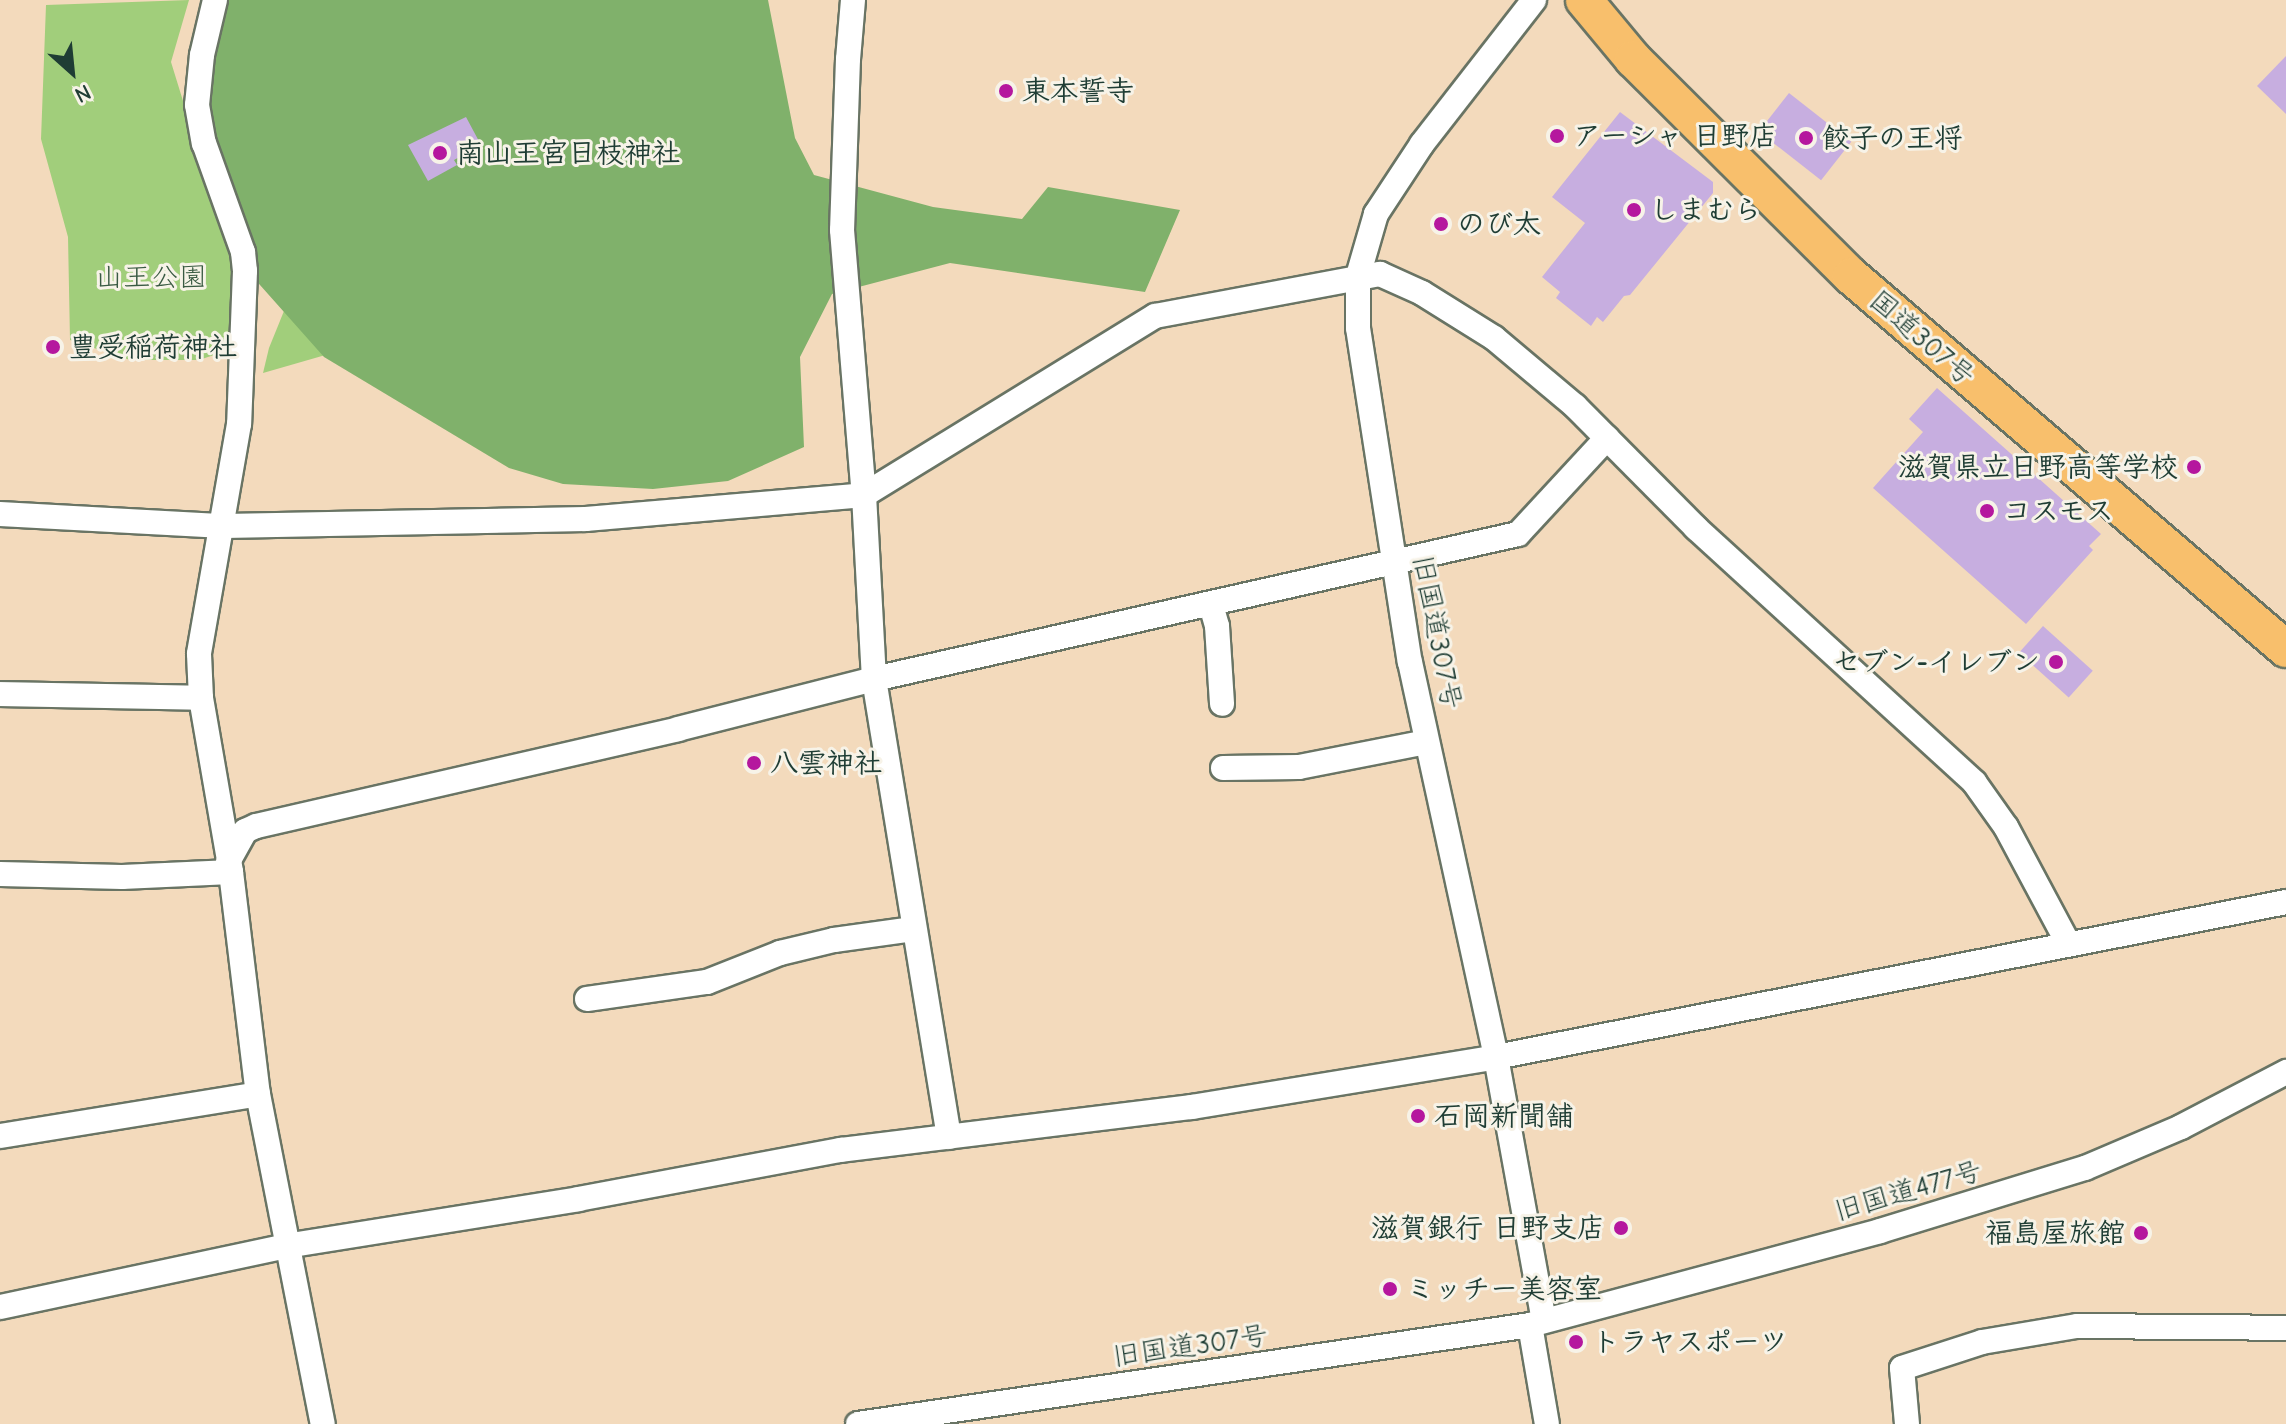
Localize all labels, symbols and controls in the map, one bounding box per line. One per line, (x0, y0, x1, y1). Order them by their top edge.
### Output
north arrow (32, 32, 112, 112)
place label: 東本誓寺 (1022, 74, 1134, 108)
text: N (71, 79, 95, 108)
marker: 東本誓寺 (997, 82, 1015, 100)
place label: アーシャ 日野店 (1573, 119, 1778, 153)
place label: 餃子の王将 (1822, 121, 1962, 155)
marker: アーシャ 日野店 (1548, 127, 1566, 145)
marker: 餃子の王将 (1797, 129, 1815, 147)
place label: 南山王宮日枝神社 (456, 136, 680, 170)
marker: 南山王宮日枝神社 (431, 144, 449, 162)
place label: しまむら (1650, 193, 1762, 227)
marker: しまむら (1625, 201, 1643, 219)
place label: のび太 (1457, 207, 1541, 241)
marker: のび太 (1432, 215, 1450, 233)
park label: 山王公園 (95, 260, 207, 294)
street label: 国道307号 (1863, 283, 1981, 393)
place label: 豊受稲荷神社 (69, 330, 237, 364)
marker: 豊受稲荷神社 (44, 338, 62, 356)
place label: 滋賀県立日野高等学校 (1898, 450, 2178, 484)
marker: 滋賀県立日野高等学校 (2185, 458, 2203, 476)
place label: コスモス (2003, 494, 2115, 528)
marker: コスモス (1978, 502, 1996, 520)
street label: 旧国道307号 (1406, 552, 1468, 712)
place label: セブン-イレブン (1833, 645, 2040, 679)
marker: セブン-イレブン (2047, 653, 2065, 671)
place label: 八雲神社 (770, 746, 882, 780)
marker: 八雲神社 (745, 754, 763, 772)
place label: 石岡新聞舗 (1434, 1099, 1574, 1133)
marker: 石岡新聞舗 (1409, 1107, 1427, 1125)
street label: 旧国道477号 (1830, 1154, 1986, 1228)
place label: 滋賀銀行 日野支店 (1371, 1211, 1605, 1245)
place label: 福島屋旅館 (1985, 1216, 2125, 1250)
marker: 滋賀銀行 日野支店 (1612, 1219, 1630, 1237)
marker: 福島屋旅館 (2132, 1224, 2150, 1242)
place label: ミッチー美容室 (1406, 1272, 1602, 1306)
marker: ミッチー美容室 (1381, 1280, 1399, 1298)
street label: 旧国道307号 (1110, 1318, 1270, 1374)
place label: トラヤスポーツ (1592, 1325, 1788, 1359)
marker: トラヤスポーツ (1567, 1333, 1585, 1351)

